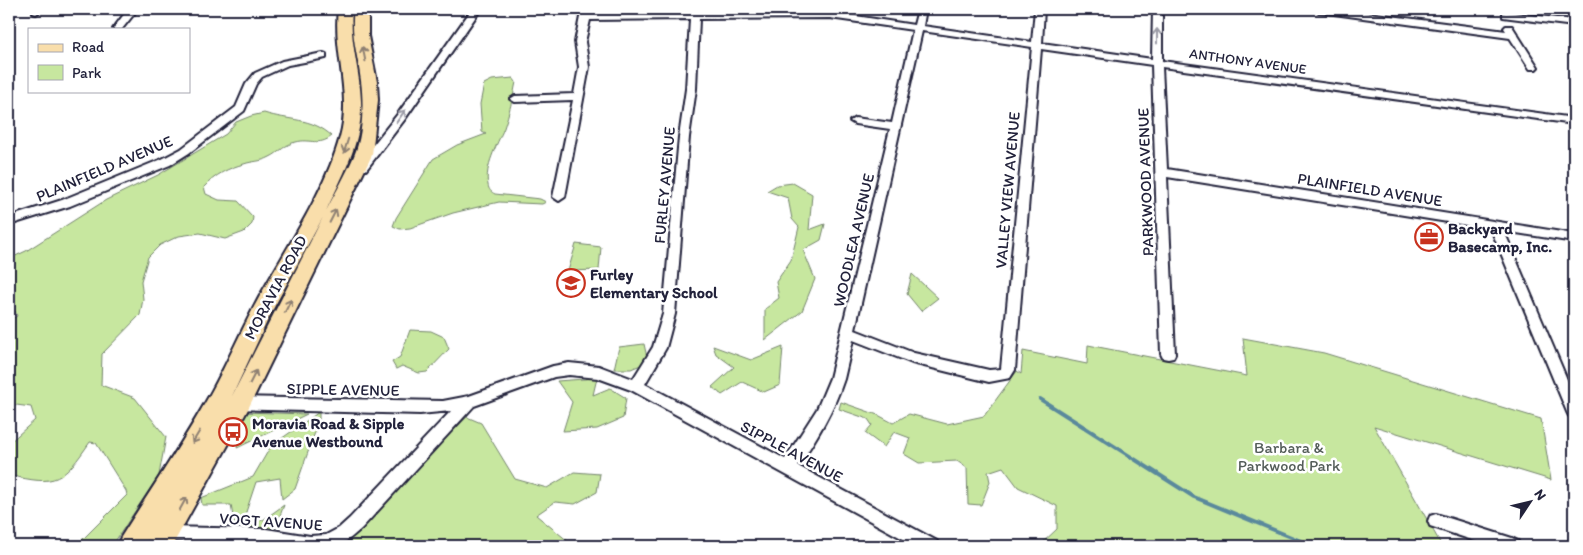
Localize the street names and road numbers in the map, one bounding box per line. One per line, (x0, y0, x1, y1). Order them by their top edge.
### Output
street label: ANTHONY AVENUE (1188, 45, 1308, 78)
street label: PARKWOOD AVENUE (1133, 107, 1158, 256)
street label: VALLEY VIEW AVENUE (991, 111, 1024, 269)
street label: FURLEY AVENUE (650, 126, 679, 244)
street label: PLAINFIELD AVENUE (33, 131, 175, 206)
street label: PLAINFIELD AVENUE (1296, 169, 1444, 210)
street label: WOODLEA AVENUE (829, 171, 878, 309)
street label: MORAVIA ROAD (240, 232, 311, 343)
street label: SIPPLE AVENUE (286, 379, 400, 400)
street label: SIPPLE AVENUE (737, 417, 846, 486)
street label: VOGT AVENUE (219, 508, 323, 535)

